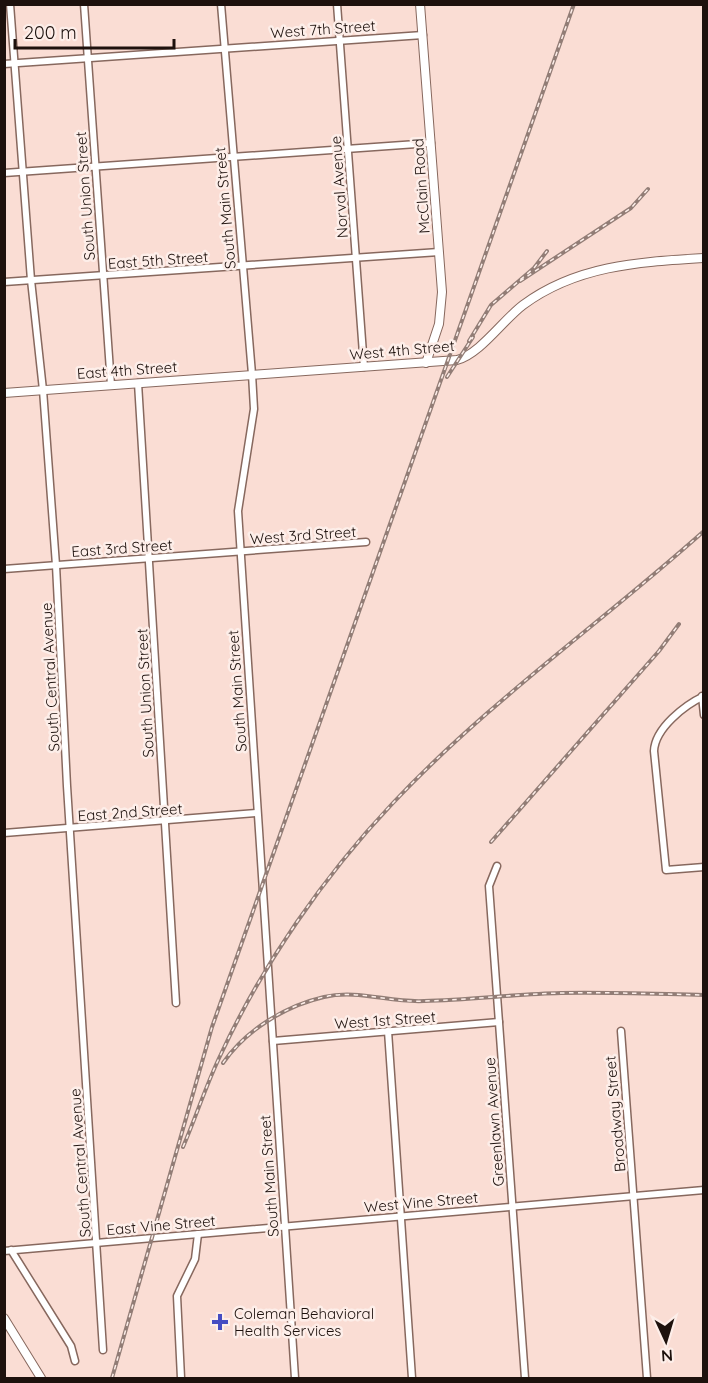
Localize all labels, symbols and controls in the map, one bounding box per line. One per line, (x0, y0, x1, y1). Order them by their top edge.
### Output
scale bar (15, 12, 174, 50)
street label: West 7th Street (270, 16, 376, 42)
text: 200 m (24, 21, 77, 44)
street label: South Union Street (71, 131, 99, 261)
street label: Norval Avenue (326, 135, 352, 239)
street label: McClain Road (408, 138, 434, 234)
street label: South Main Street (210, 146, 240, 270)
street label: East 5th Street (107, 247, 209, 273)
street label: West 4th Street (349, 336, 455, 364)
street label: East 4th Street (76, 357, 178, 383)
street label: West 3rd Street (249, 522, 357, 548)
street label: East 3rd Street (71, 535, 173, 561)
street label: South Central Avenue (37, 602, 63, 752)
street label: South Union Street (132, 628, 158, 758)
street label: South Main Street (223, 629, 251, 753)
street label: East 2nd Street (77, 799, 183, 825)
street label: West 1st Street (334, 1007, 436, 1033)
street label: Broadway Street (600, 1055, 630, 1173)
street label: Greenlawn Avenue (480, 1057, 508, 1187)
street label: South Central Avenue (65, 1088, 95, 1238)
street label: South Main Street (255, 1114, 283, 1238)
street label: West Vine Street (363, 1188, 479, 1216)
street label: East Vine Street (106, 1211, 216, 1239)
place label: Coleman Behavioral Health Services (234, 1304, 374, 1340)
north arrow (636, 1311, 696, 1371)
marker: Coleman Behavioral Health Services (211, 1313, 229, 1331)
text: N (660, 1346, 674, 1366)

